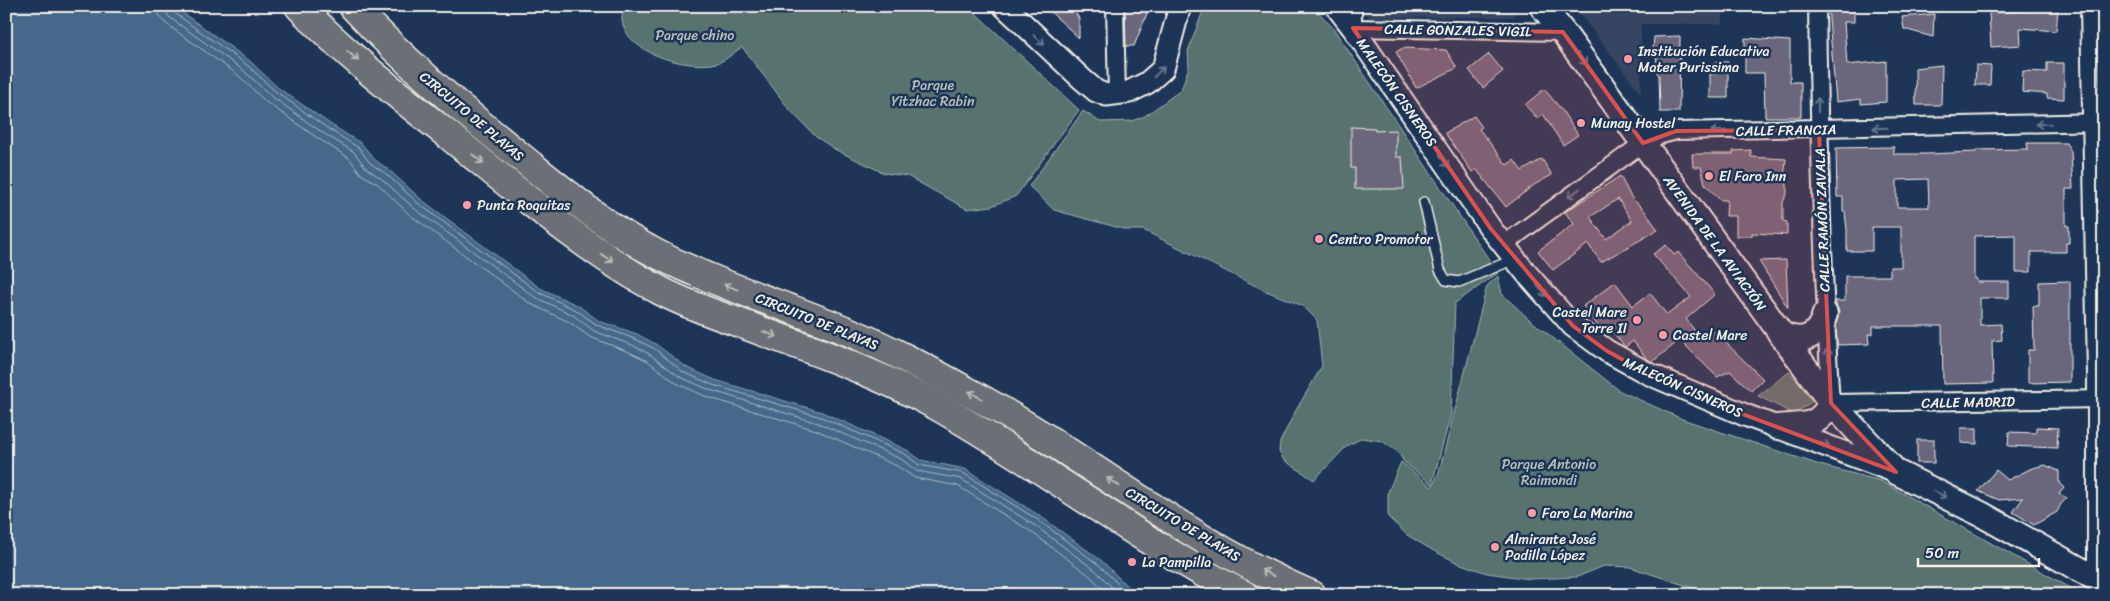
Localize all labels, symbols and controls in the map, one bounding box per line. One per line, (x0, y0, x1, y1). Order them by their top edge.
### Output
street label: CALLE GONZALES VIGIL (1384, 17, 1532, 44)
park label: Parque chino (656, 23, 734, 48)
street label: MALECÓN CISNEROS (1349, 32, 1444, 153)
one-way arrow (1033, 34, 1046, 45)
place label: Institución Educativa Mater Purissima (1637, 39, 1770, 80)
one-way arrow (346, 50, 359, 61)
one-way arrow (1577, 52, 1587, 66)
marker: Institución Educativa Mater Purissima (1622, 53, 1634, 65)
street label: CIRCUITO DE PLAYAS (414, 65, 530, 168)
one-way arrow (1153, 66, 1165, 78)
park label: Parque Yitzhac Rabin (891, 73, 975, 114)
one-way arrow (1813, 97, 1823, 114)
place label: Munay Hostel (1591, 111, 1676, 136)
marker: Munay Hostel (1575, 117, 1587, 129)
street label: CALLE FRANCIA (1735, 117, 1837, 144)
one-way arrow (2035, 119, 2051, 128)
one-way arrow (1873, 123, 1889, 133)
one-way arrow (1710, 126, 1726, 135)
street label: CALLE RAMÓN ZAVALA (1807, 148, 1838, 292)
one-way arrow (1439, 153, 1449, 167)
one-way arrow (471, 154, 484, 165)
place label: El Faro Inn (1719, 164, 1787, 189)
street label: AVENIDA DE LA AVIACIÓN (1656, 169, 1773, 317)
marker: El Faro Inn (1703, 170, 1715, 182)
one-way arrow (1567, 188, 1581, 198)
place label: Punta Roquitas (477, 193, 571, 218)
marker: Punta Roquitas (461, 199, 473, 211)
place label: Centro Promotor (1329, 227, 1434, 252)
marker: Centro Promotor (1313, 233, 1325, 245)
one-way arrow (600, 253, 614, 263)
one-way arrow (724, 281, 739, 290)
one-way arrow (1536, 284, 1547, 297)
street label: CIRCUITO DE PLAYAS (752, 285, 882, 358)
place label: Castel Mare Torre II (1552, 300, 1628, 341)
marker: Castel Mare Torre II (1631, 314, 1643, 326)
place label: Castel Mare (1673, 323, 1748, 348)
marker: Castel Mare (1657, 329, 1669, 341)
one-way arrow (761, 330, 777, 339)
one-way arrow (1823, 347, 1832, 363)
street label: MALECÓN CISNEROS (1619, 350, 1747, 425)
street label: CALLE MADRID (1921, 389, 2016, 416)
one-way arrow (969, 390, 983, 400)
one-way arrow (1815, 440, 1830, 449)
park label: Parque Antonio Raimondi (1502, 452, 1596, 493)
one-way arrow (1106, 476, 1120, 487)
street label: CIRCUITO DE PLAYAS (1120, 480, 1246, 569)
one-way arrow (1932, 490, 1947, 499)
place label: Faro La Marina (1542, 501, 1633, 526)
marker: Faro La Marina (1526, 507, 1538, 519)
place label: Almirante José Padilla López (1504, 527, 1596, 568)
scale bar (1918, 536, 2039, 568)
text: 50 m (1925, 540, 1960, 566)
marker: Almirante José Padilla López (1489, 541, 1501, 553)
place label: La Pampilla (1142, 550, 1211, 575)
marker: La Pampilla (1126, 556, 1138, 568)
one-way arrow (1261, 568, 1276, 577)

